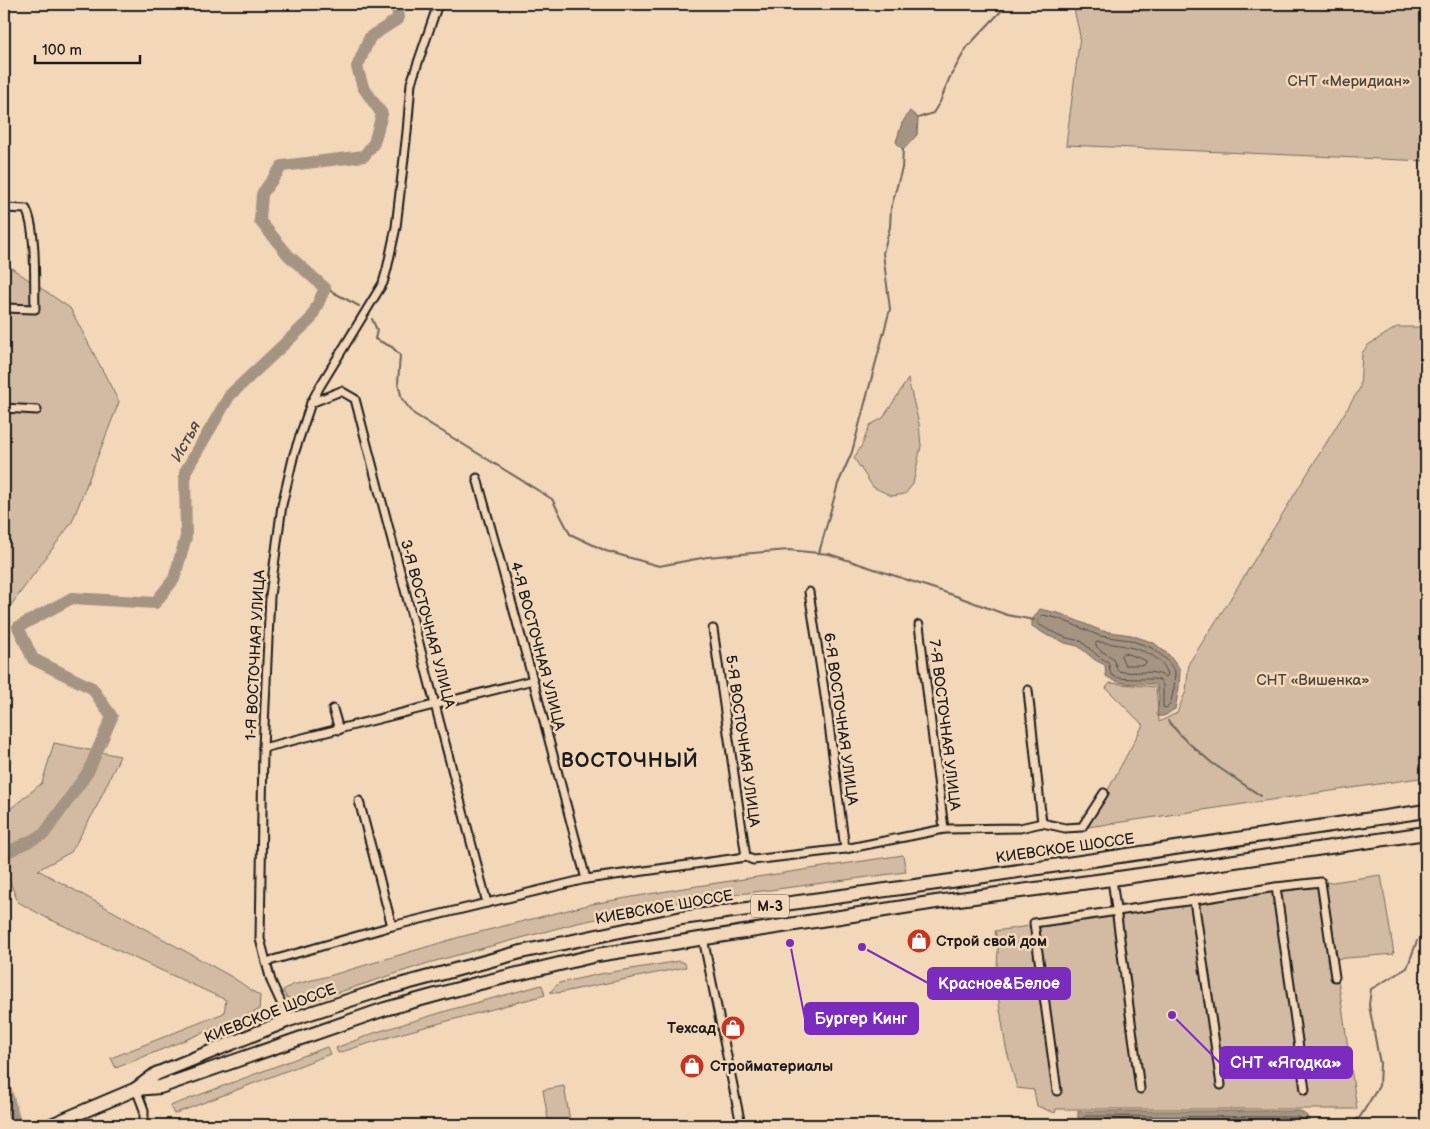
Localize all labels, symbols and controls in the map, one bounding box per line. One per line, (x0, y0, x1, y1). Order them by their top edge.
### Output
scale bar (35, 32, 140, 64)
text: 100 m (42, 41, 82, 60)
park label: СНТ «Меридиан» (1288, 72, 1410, 91)
water label: Истья (167, 418, 205, 466)
street label: 3-Я ВОСТОЧНАЯ УЛИЦА (396, 538, 459, 711)
street label: 4-Я ВОСТОЧНАЯ УЛИЦА (506, 560, 569, 733)
street label: 1-Я ВОСТОЧНАЯ УЛИЦА (242, 568, 269, 741)
street label: 6-Я ВОСТОЧНАЯ УЛИЦА (819, 632, 862, 807)
street label: 7-Я ВОСТОЧНАЯ УЛИЦА (925, 638, 965, 813)
street label: 5-Я ВОСТОЧНАЯ УЛИЦА (721, 654, 764, 829)
park label: СНТ «Вишенка» (1256, 671, 1370, 690)
district label: ВОСТОЧНЫЙ (561, 747, 699, 773)
street label: КИЕВСКОЕ ШОССЕ (995, 829, 1136, 868)
street label: КИЕВСКОЕ ШОССЕ (594, 886, 735, 929)
road number: М-3 (751, 894, 789, 918)
shop icon: Строй свой дом (906, 928, 932, 954)
place label: Строй свой дом (936, 932, 1047, 951)
callout: Красное&Белое (928, 968, 1070, 999)
text: Красное&Белое (938, 975, 1060, 994)
street label: КИЕВСКОЕ ШОССЕ (202, 980, 339, 1047)
callout: Бургер Кинг (805, 1003, 918, 1034)
text: Бургер Кинг (815, 1010, 908, 1029)
shop icon: Техсад (720, 1015, 746, 1041)
place label: Техсад (667, 1019, 716, 1038)
callout: СНТ «Ягодка» (1220, 1047, 1352, 1078)
shop icon: Стройматериалы (679, 1053, 705, 1079)
text: СНТ «Ягодка» (1230, 1054, 1342, 1073)
place label: Стройматериалы (710, 1057, 833, 1076)

